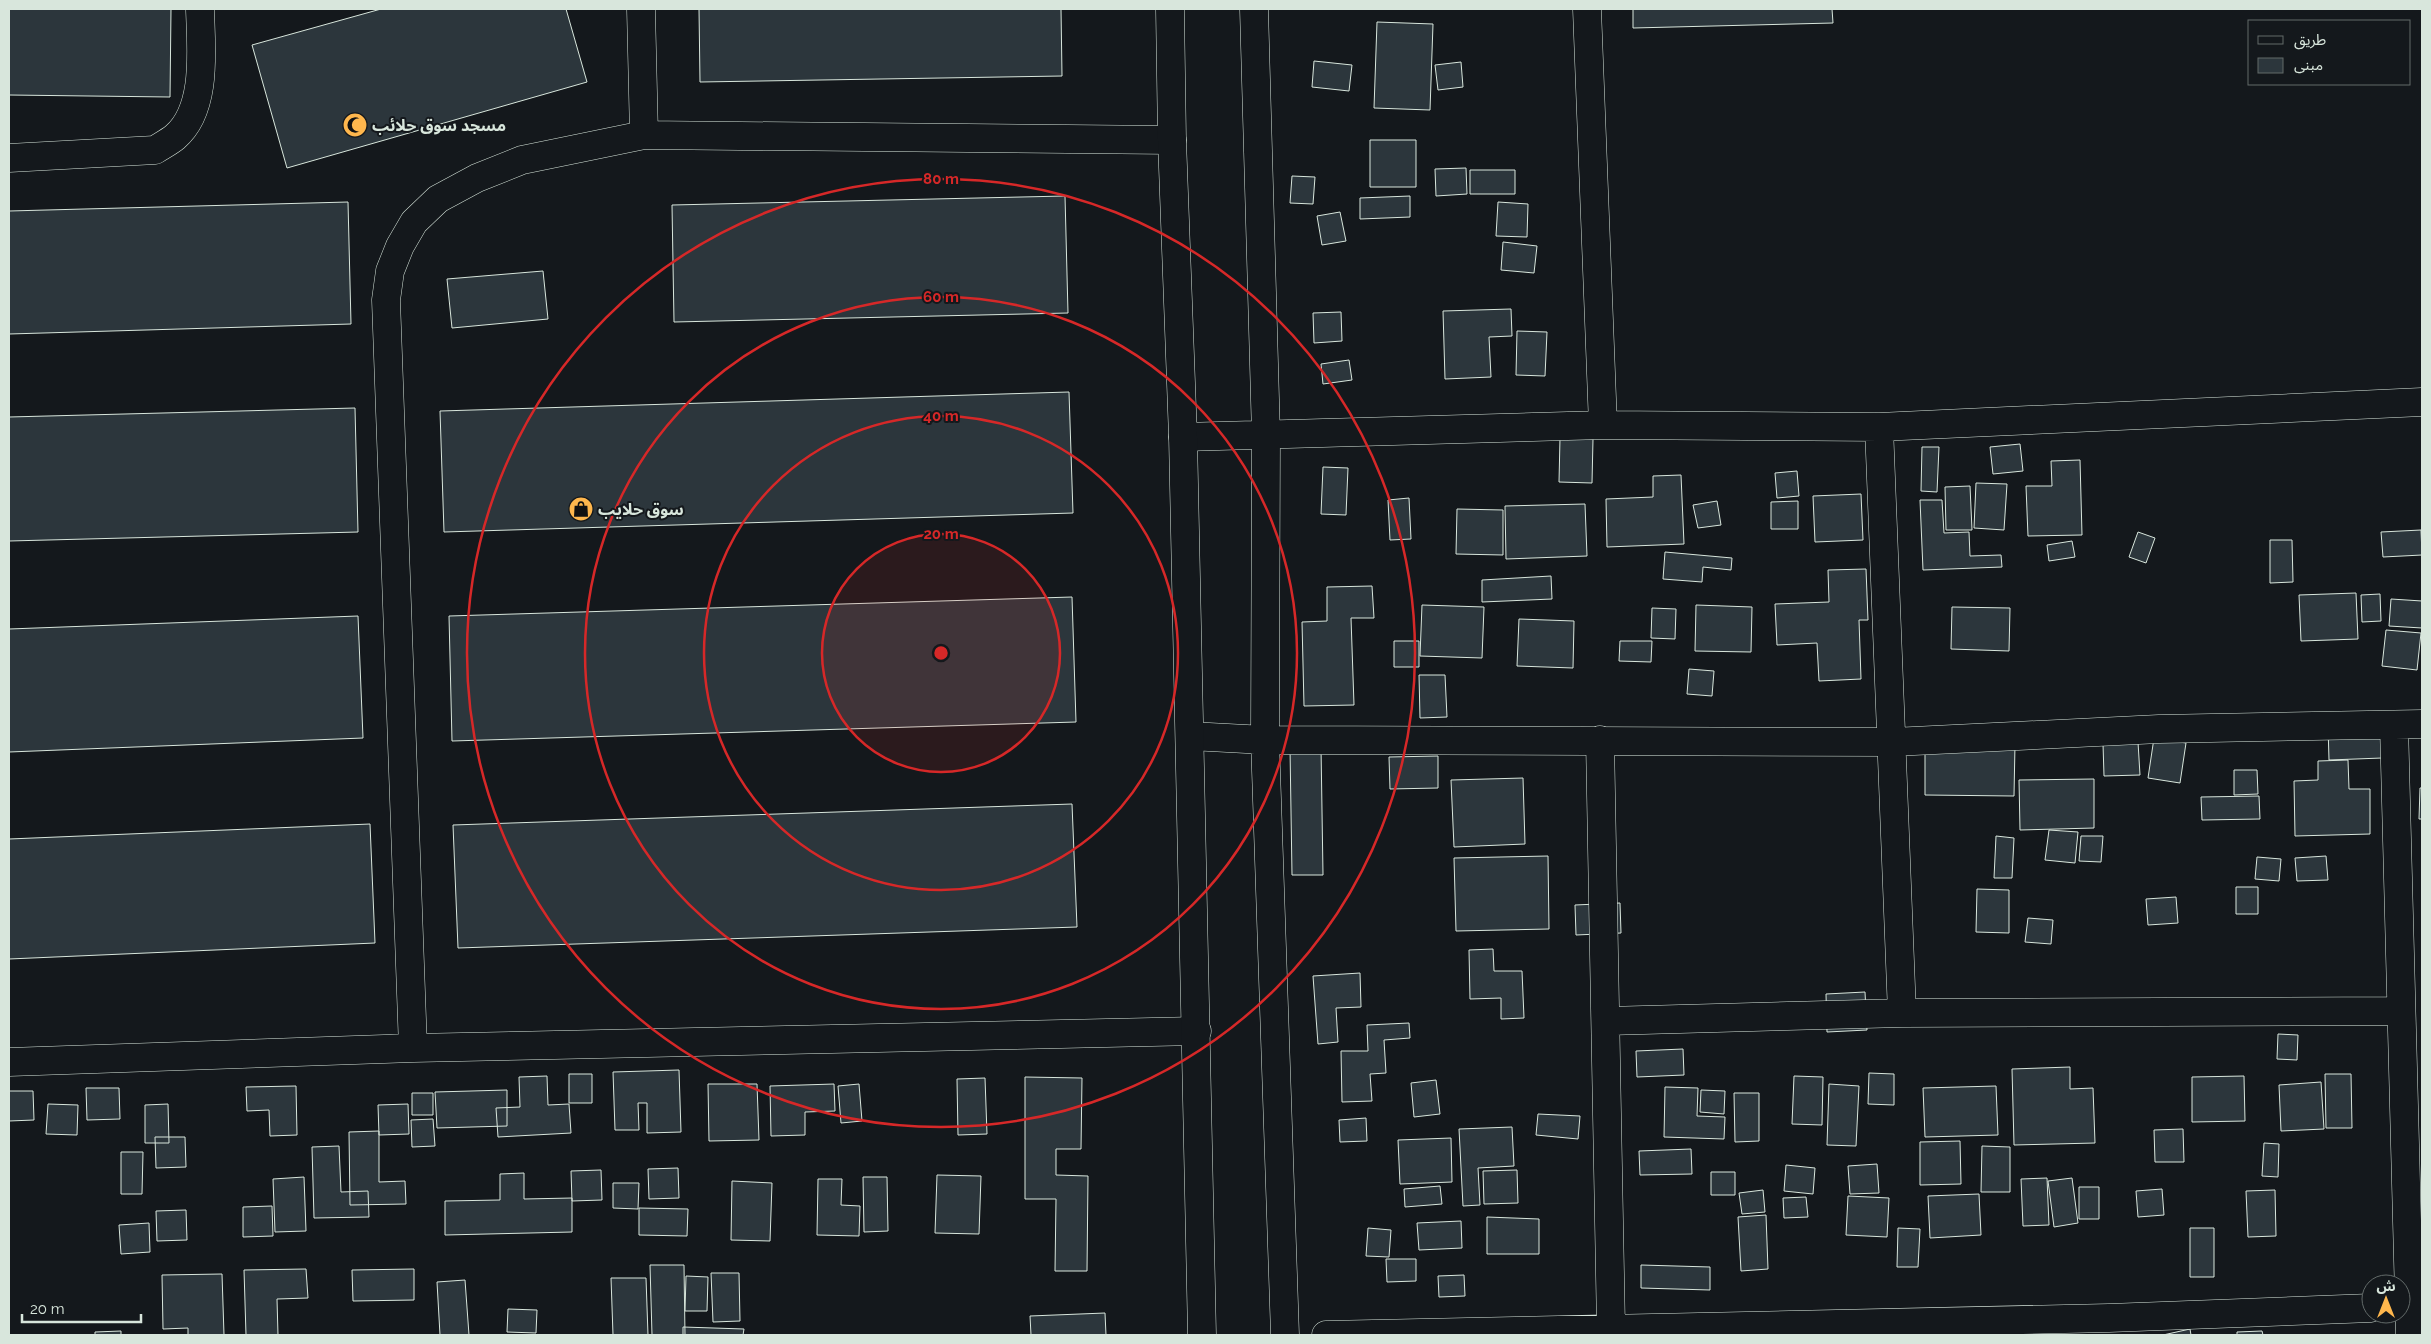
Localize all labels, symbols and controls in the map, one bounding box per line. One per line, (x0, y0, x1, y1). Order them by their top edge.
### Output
legend (2248, 20, 2411, 85)
text: طريق (2294, 31, 2326, 50)
text: مبنى (2294, 56, 2323, 74)
mosque icon: مسجد سوق حلائب (342, 112, 368, 138)
place label: مسجد سوق حلائب (372, 116, 506, 135)
text: 80 m (923, 170, 959, 188)
text: 60 m (923, 288, 959, 306)
text: 40 m (923, 407, 959, 425)
shop icon: سوق حلايب (568, 496, 594, 522)
place label: سوق حلايب (598, 500, 684, 519)
text: 20 m (923, 525, 959, 543)
centre of rings (932, 644, 950, 662)
north arrow (2361, 1274, 2411, 1324)
text: ش (2376, 1278, 2396, 1294)
scale bar (22, 1292, 141, 1324)
text: 20 m (30, 1300, 65, 1318)

